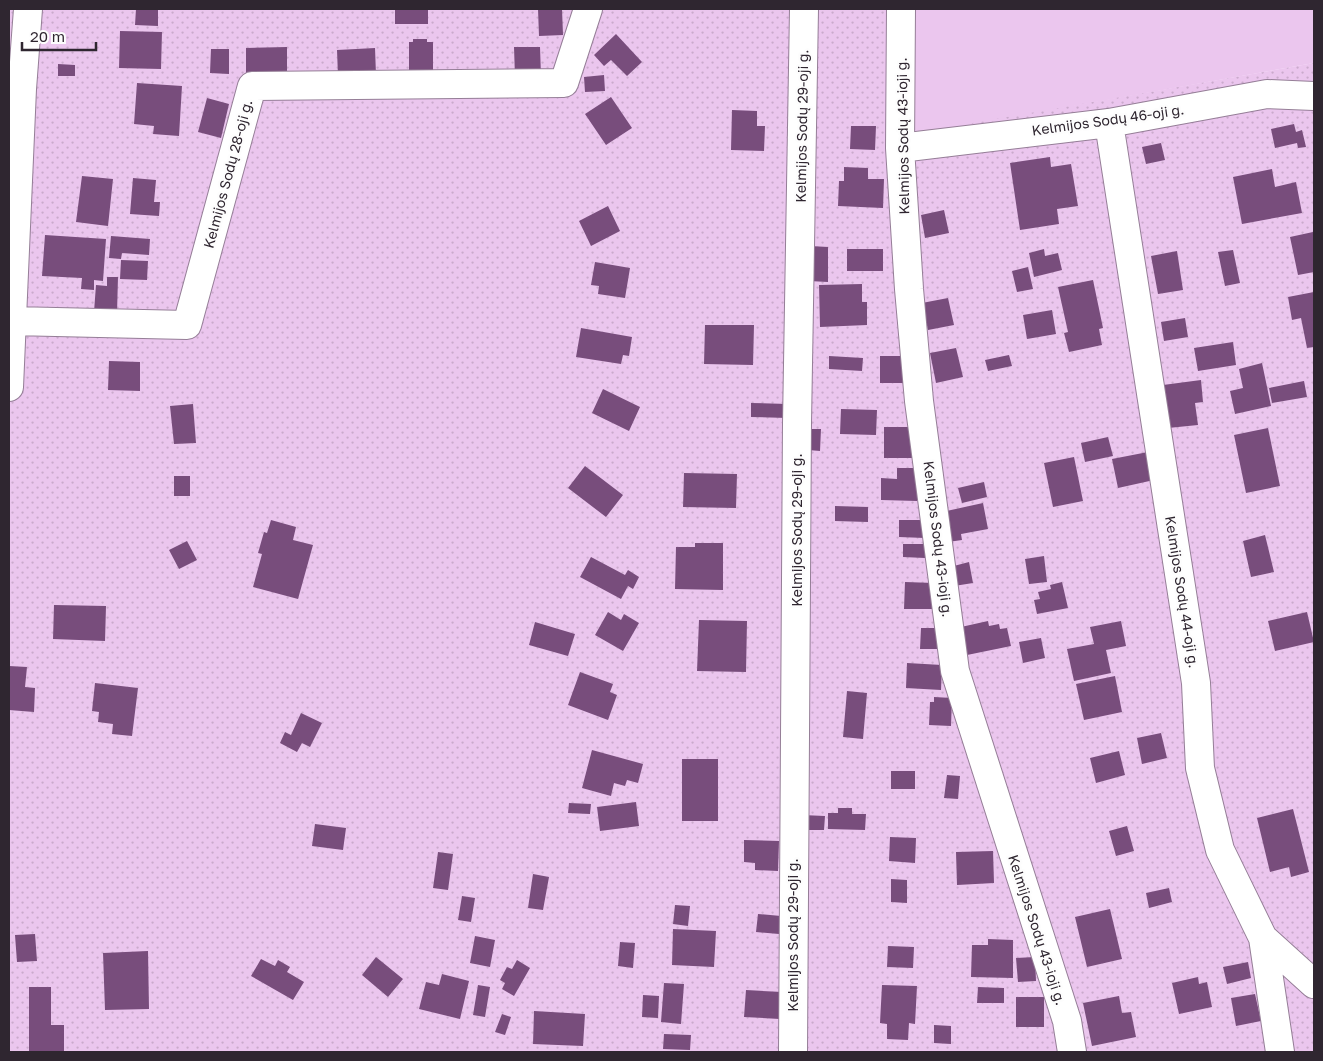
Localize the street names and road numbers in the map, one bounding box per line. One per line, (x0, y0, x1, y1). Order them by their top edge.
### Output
street label: Kelmijos Sodų 29-oji g. (792, 49, 811, 203)
street label: Kelmijos Sodų 43-ioji g. (893, 57, 912, 215)
street label: Kelmijos Sodų 28-oji g. (199, 98, 256, 250)
street label: Kelmijos Sodų 46-oji g. (1031, 100, 1185, 139)
street label: Kelmijos Sodų 29-oji g. (788, 453, 805, 607)
street label: Kelmijos Sodų 43-ioji g. (920, 460, 957, 618)
street label: Kelmijos Sodų 44-oji g. (1162, 515, 1203, 669)
street label: Kelmijos Sodų 43-ioji g. (1005, 852, 1070, 1007)
street label: Kelmijos Sodų 29-oji g. (784, 858, 801, 1012)

